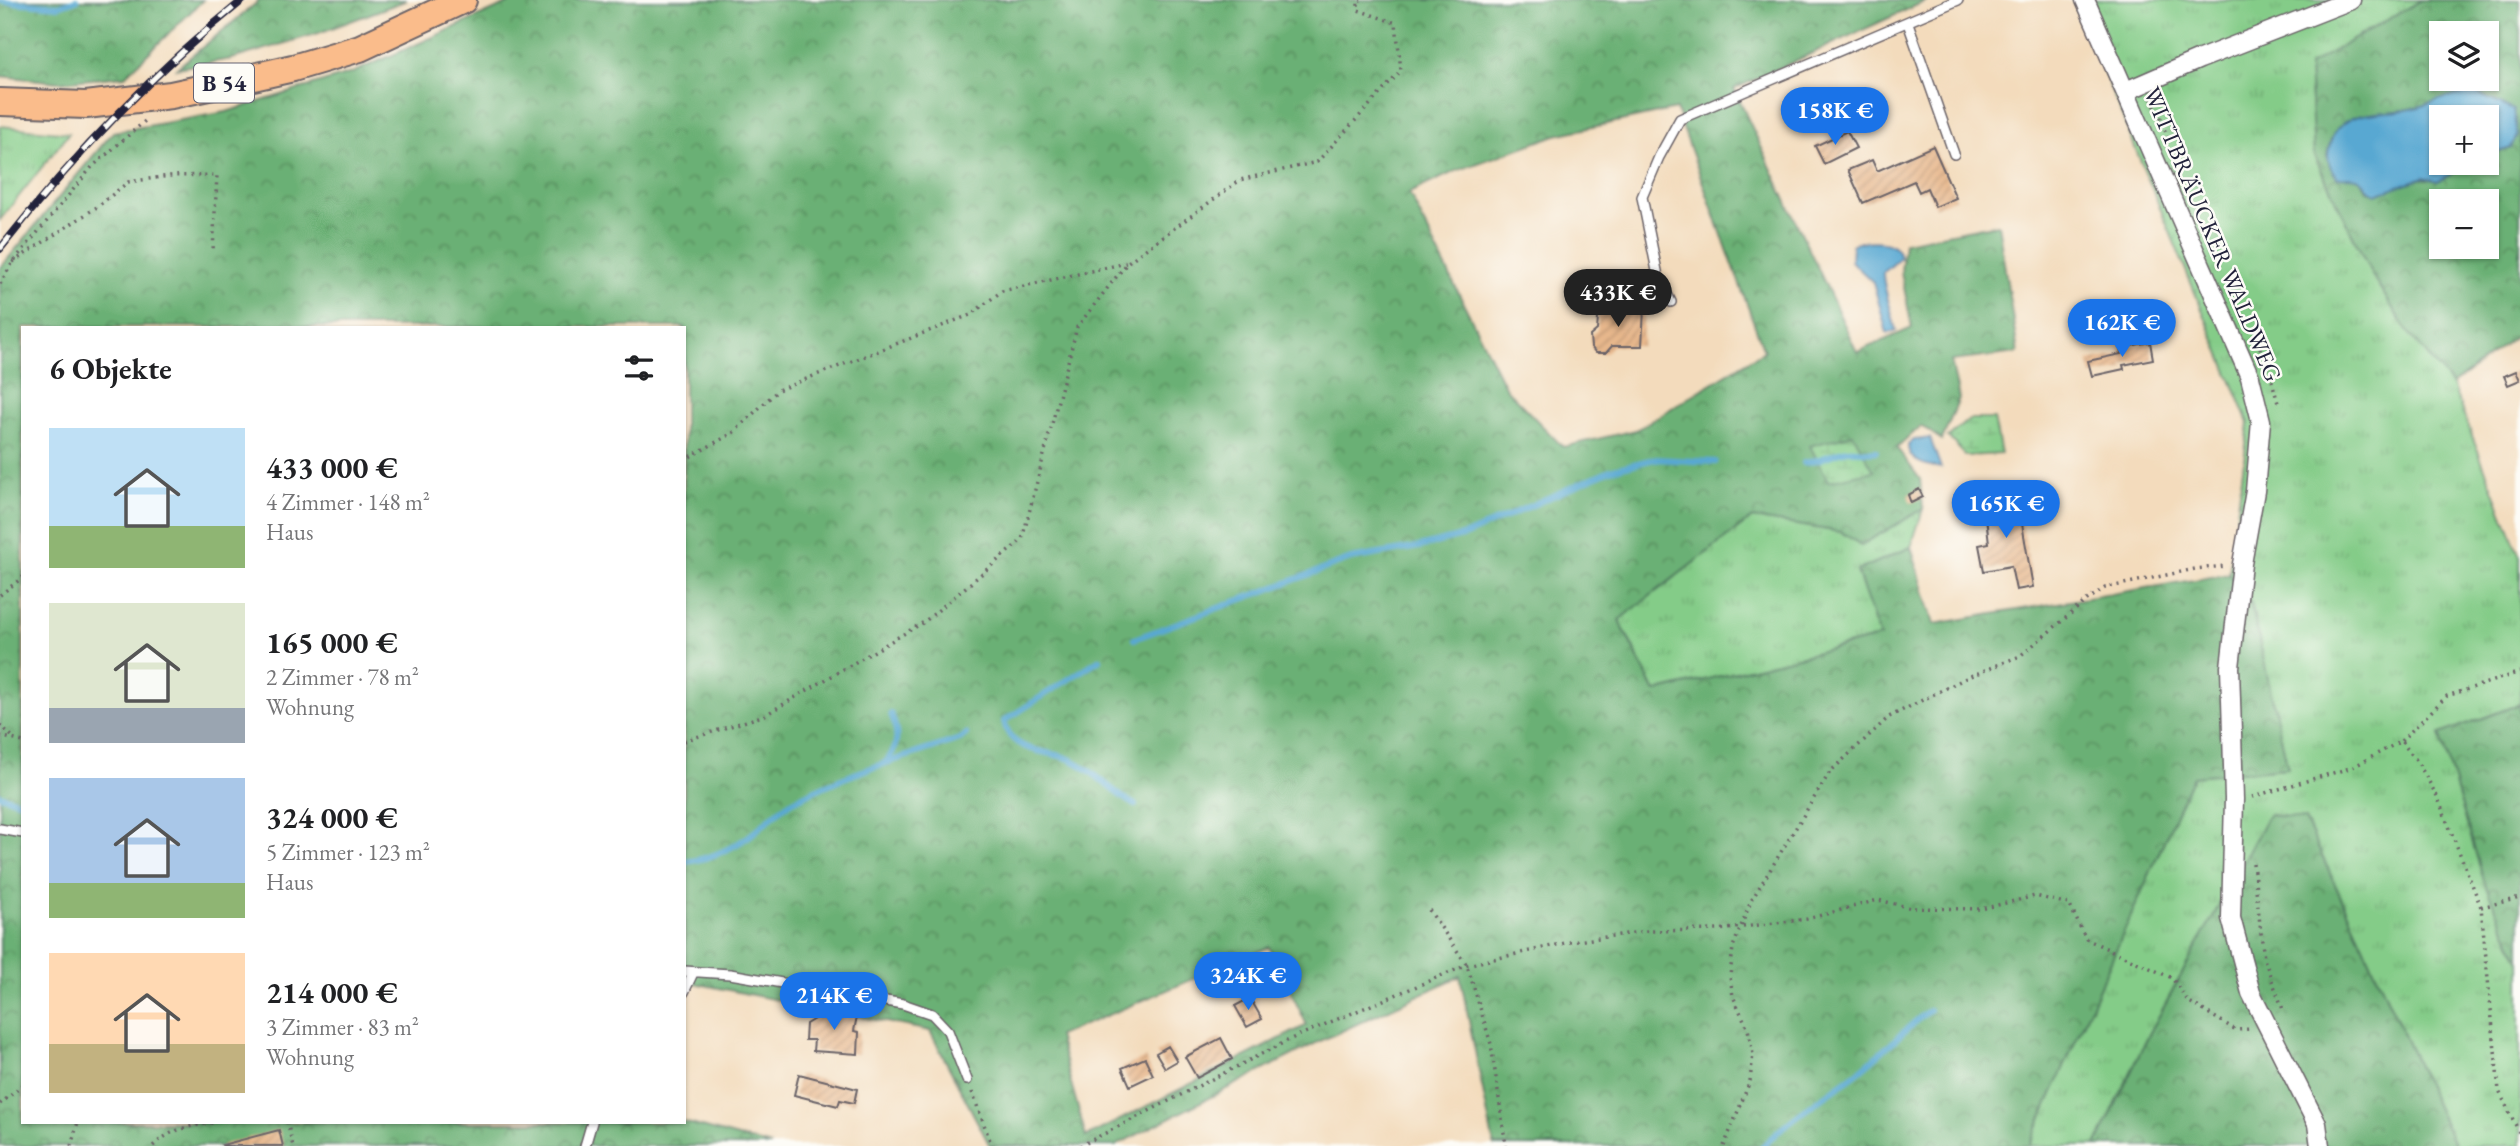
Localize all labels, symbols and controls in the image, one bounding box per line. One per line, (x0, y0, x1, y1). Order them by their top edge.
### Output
map controls (2429, 21, 2499, 259)
button: layers (2429, 21, 2499, 91)
road number: B 54 (194, 64, 254, 102)
street label: WITTBRÄUCKER WALDWEG (2137, 82, 2289, 386)
pin: 158K € (1778, 88, 1892, 147)
text: 158K € (1797, 95, 1873, 125)
button: + (2429, 105, 2499, 175)
button: − (2429, 189, 2499, 259)
pin: 433K € (1561, 270, 1675, 329)
text: 433K € (1580, 277, 1656, 307)
pin: 162K € (2065, 300, 2179, 359)
text: 162K € (2084, 307, 2160, 337)
text: 6 Objekte (49, 349, 172, 388)
icon: filters (620, 349, 658, 387)
text: 433 000 € (266, 448, 398, 487)
icon: home (105, 456, 189, 540)
pin: 165K € (1949, 480, 2063, 540)
text: 4 Zimmer · 148 m² (266, 487, 430, 517)
text: 165K € (1968, 488, 2044, 518)
text: Haus (266, 517, 313, 547)
text: 165 000 € (266, 623, 398, 662)
icon: home (105, 631, 189, 715)
text: 2 Zimmer · 78 m² (266, 662, 419, 692)
text: Wohnung (266, 692, 354, 722)
text: 324 000 € (266, 798, 398, 837)
icon: home (105, 806, 189, 890)
text: 5 Zimmer · 123 m² (266, 837, 430, 867)
text: Haus (266, 867, 313, 897)
pin: 324K € (1191, 953, 1305, 1012)
text: 324K € (1210, 960, 1286, 990)
pin: 214K € (777, 972, 891, 1032)
text: 214 000 € (266, 973, 398, 1012)
text: 214K € (796, 980, 872, 1010)
icon: home (105, 981, 189, 1065)
text: 3 Zimmer · 83 m² (266, 1012, 419, 1042)
text: Wohnung (266, 1042, 354, 1072)

